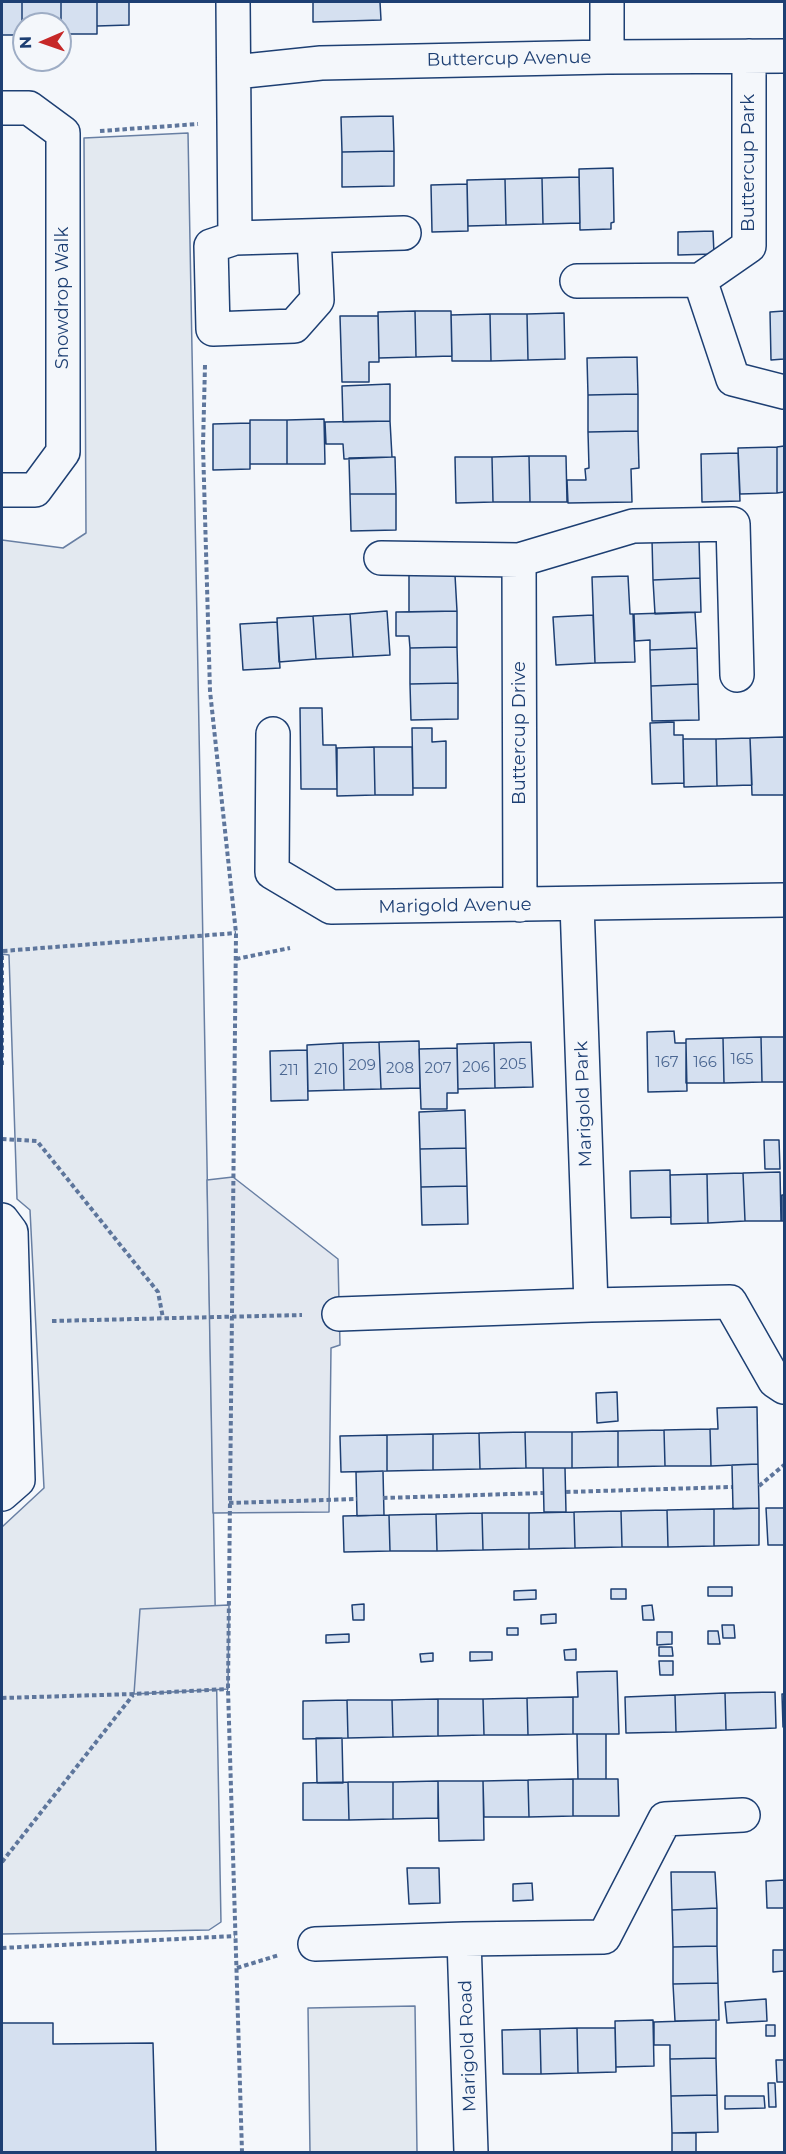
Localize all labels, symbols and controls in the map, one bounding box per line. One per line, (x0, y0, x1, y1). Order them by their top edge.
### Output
north arrow (12, 12, 72, 72)
text: N (16, 36, 35, 49)
street label: Buttercup Avenue (427, 47, 591, 71)
street label: Buttercup Park (738, 94, 760, 232)
street label: Snowdrop Walk (52, 227, 74, 369)
street label: Buttercup Drive (509, 661, 531, 805)
street label: Marigold Avenue (378, 894, 532, 918)
street label: Marigold Park (571, 1041, 597, 1167)
house number: 165 (730, 1051, 754, 1069)
house number: 167 (655, 1054, 679, 1072)
house number: 166 (693, 1054, 717, 1072)
house number: 205 (500, 1056, 526, 1074)
house number: 209 (348, 1057, 376, 1075)
house number: 206 (462, 1059, 490, 1077)
house number: 208 (386, 1060, 414, 1078)
house number: 207 (424, 1060, 452, 1078)
house number: 210 (314, 1061, 338, 1079)
house number: 211 (279, 1062, 299, 1080)
street label: Marigold Road (455, 1980, 481, 2112)

